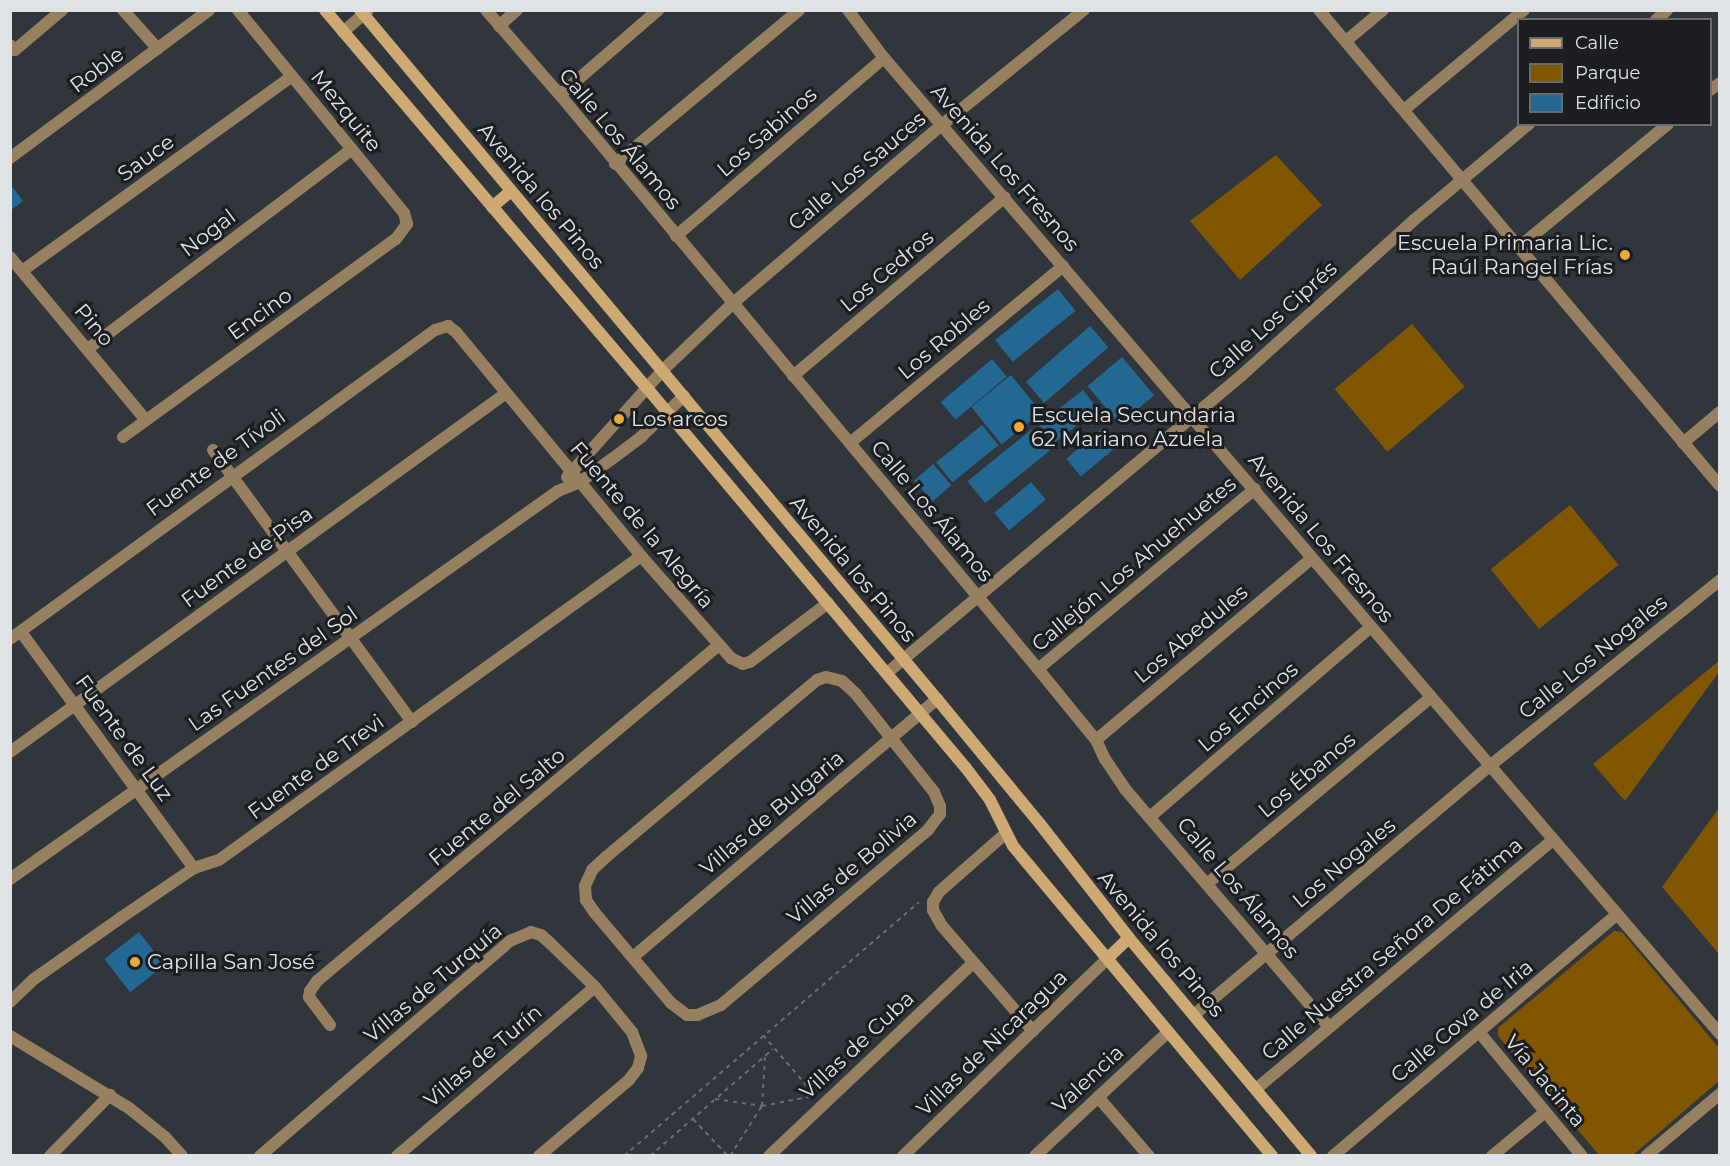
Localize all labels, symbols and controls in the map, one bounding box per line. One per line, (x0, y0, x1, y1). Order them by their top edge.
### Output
legend (1517, 18, 1712, 126)
text: Calle (1575, 32, 1619, 54)
street label: Roble (65, 42, 129, 98)
text: Parque (1575, 62, 1640, 84)
street label: Calle Los Álamos (554, 63, 686, 215)
street label: Mezquite (305, 65, 387, 157)
street label: Avenida Los Fresnos (926, 79, 1084, 257)
street label: Los Sabinos (712, 82, 822, 182)
text: Edificio (1575, 92, 1641, 114)
street label: Calle Los Sauces (783, 106, 931, 236)
street label: Avenida los Pinos (472, 118, 610, 274)
street label: Sauce (113, 129, 179, 187)
street label: Nogal (175, 204, 241, 262)
street label: Los Cedros (835, 225, 939, 317)
place label: Escuela Primaria Lic. Raúl Rangel Frías (1397, 230, 1613, 280)
marker: Escuela Primaria Lic. Raúl Rangel Frías (1618, 248, 1632, 262)
street label: Calle Los Ciprés (1204, 256, 1342, 384)
street label: Encino (223, 282, 297, 346)
street label: Los Robles (893, 293, 995, 385)
street label: Pino (69, 298, 119, 352)
place label: Escuela Secundaria 62 Mariano Azuela (1031, 402, 1236, 452)
street label: Fuente de Tívoli (141, 404, 291, 522)
place label: Los arcos (631, 406, 728, 432)
marker: Los arcos (612, 412, 626, 426)
marker: Escuela Secundaria 62 Mariano Azuela (1012, 420, 1026, 434)
street label: Calle Los Álamos (866, 435, 998, 587)
street label: Fuente de la Alegría (565, 436, 719, 614)
street label: Avenida Los Fresnos (1243, 448, 1399, 628)
street label: Callejón Los Ahuehuetes (1027, 471, 1241, 657)
street label: Avenida los Pinos (784, 491, 922, 647)
street label: Fuente de Pisa (176, 501, 318, 613)
street label: Los Abedules (1129, 579, 1253, 689)
street label: Calle Los Nogales (1514, 590, 1672, 724)
street label: Las Fuentes del Sol (184, 601, 362, 737)
street label: Los Encinos (1193, 657, 1303, 757)
street label: Fuente de Luz (70, 670, 178, 806)
street label: Fuente de Trevi (243, 709, 389, 825)
street label: Los Ébanos (1253, 727, 1361, 823)
street label: Fuente del Salto (424, 743, 570, 871)
street label: Villas de Bulgaria (695, 745, 849, 881)
street label: Villas de Bolivia (782, 806, 922, 930)
street label: Calle Los Álamos (1172, 812, 1304, 964)
street label: Los Nogales (1287, 813, 1401, 913)
street label: Calle Nuestra Señora De Fátima (1256, 832, 1528, 1066)
street label: Avenida los Pinos (1092, 866, 1230, 1022)
street label: Villas de Turquía (359, 918, 507, 1048)
place label: Capilla San José (147, 949, 315, 975)
street label: Calle Cova de Iria (1386, 954, 1538, 1088)
marker: Capilla San José (128, 955, 142, 969)
street label: Villas de Nicaragua (911, 965, 1073, 1121)
street label: Villas de Cuba (795, 986, 919, 1104)
street label: Villas de Turín (419, 999, 547, 1113)
street label: Vía Jacinta (1499, 1030, 1591, 1132)
street label: Valencia (1047, 1040, 1129, 1118)

